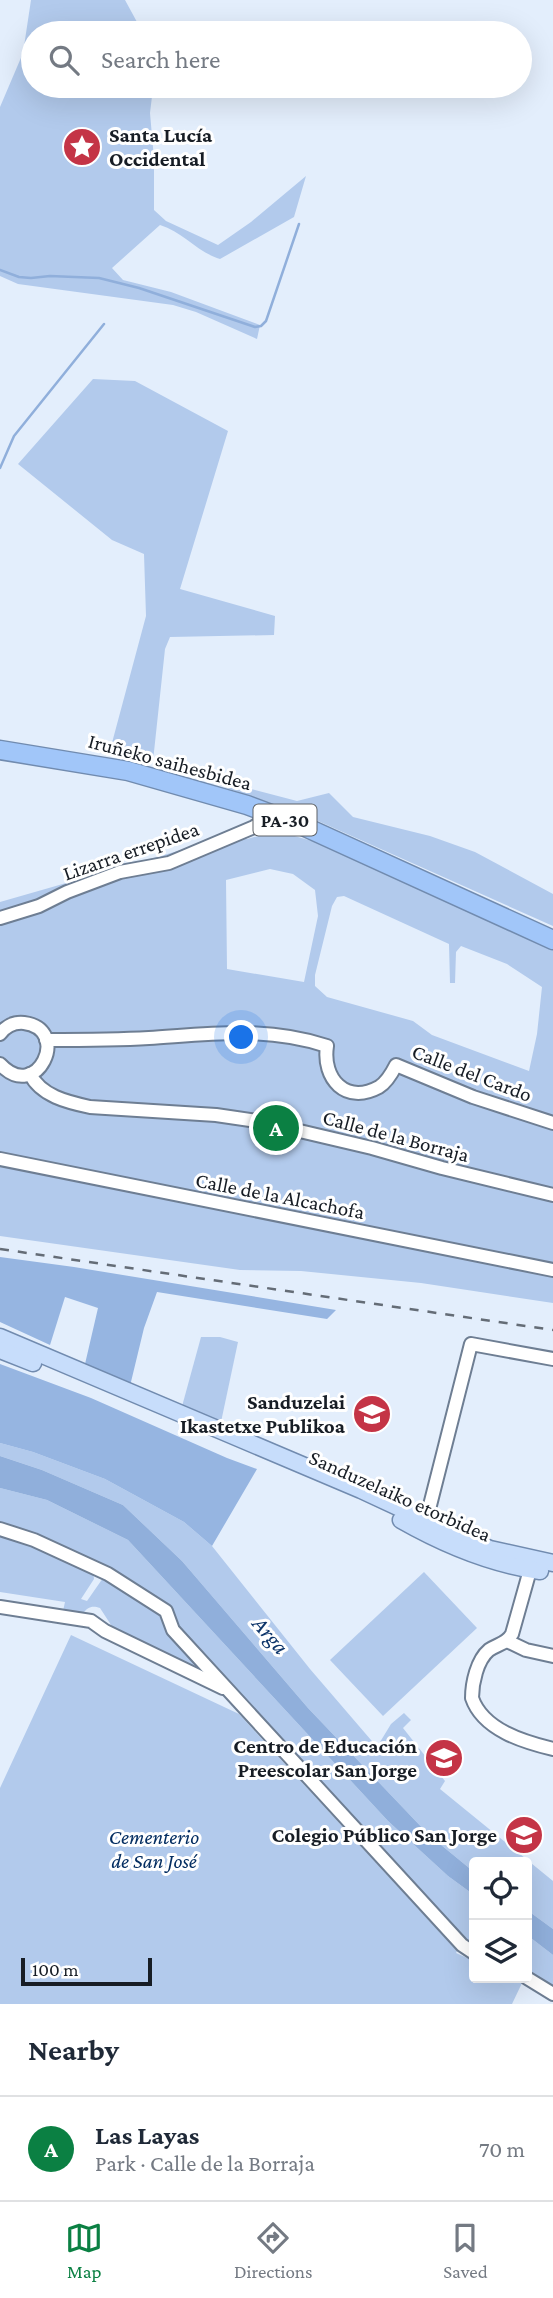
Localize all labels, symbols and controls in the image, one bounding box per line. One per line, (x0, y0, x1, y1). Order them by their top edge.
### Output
search box (21, 21, 532, 98)
icon: search (45, 41, 83, 79)
text: Search here (101, 45, 220, 74)
place label: Santa Lucía Occidental (109, 123, 213, 171)
place icon: Santa Lucía Occidental (61, 126, 103, 168)
street label: Iruñeko saihesbidea (86, 729, 255, 795)
road number: PA-30 (254, 804, 316, 835)
street label: Lizarra errepidea (60, 816, 202, 885)
your location (224, 1020, 258, 1054)
street label: Calle del Cardo (409, 1039, 535, 1107)
pin: A (253, 1102, 299, 1154)
street label: Calle de la Borraja (320, 1105, 472, 1167)
street label: Calle de la Alcachofa (193, 1168, 367, 1224)
place label: Sanduzelai Ikastetxe Publikoa (180, 1390, 346, 1438)
school or university icon: Sanduzelai Ikastetxe Publikoa (351, 1393, 393, 1435)
street label: Sanduzelaiko etorbidea (305, 1445, 495, 1547)
water label: Arga (247, 1610, 295, 1659)
place label: Centro de Educación Preescolar San Jorge (233, 1734, 417, 1782)
school or university icon: Centro de Educación Preescolar San Jorge (423, 1737, 465, 1779)
school or university icon: Colegio Público San Jorge (503, 1814, 545, 1856)
place label: Colegio Público San Jorge (272, 1823, 497, 1847)
park label: Cementerio de San José (109, 1825, 199, 1873)
map controls (469, 1857, 532, 1983)
button: locate (469, 1857, 532, 1920)
button: layers (469, 1920, 532, 1983)
scale bar (21, 1955, 152, 1987)
text: 100 m (32, 1959, 79, 1980)
text: Nearby (28, 2033, 119, 2066)
text: Las Layas (95, 2121, 199, 2150)
text: A (44, 2136, 58, 2162)
text: 70 m (479, 2136, 525, 2162)
text: Park · Calle de la Borraja (95, 2150, 315, 2176)
tab: Map (65, 2219, 103, 2282)
tab: Directions (234, 2219, 313, 2282)
tab: Saved (443, 2219, 488, 2282)

